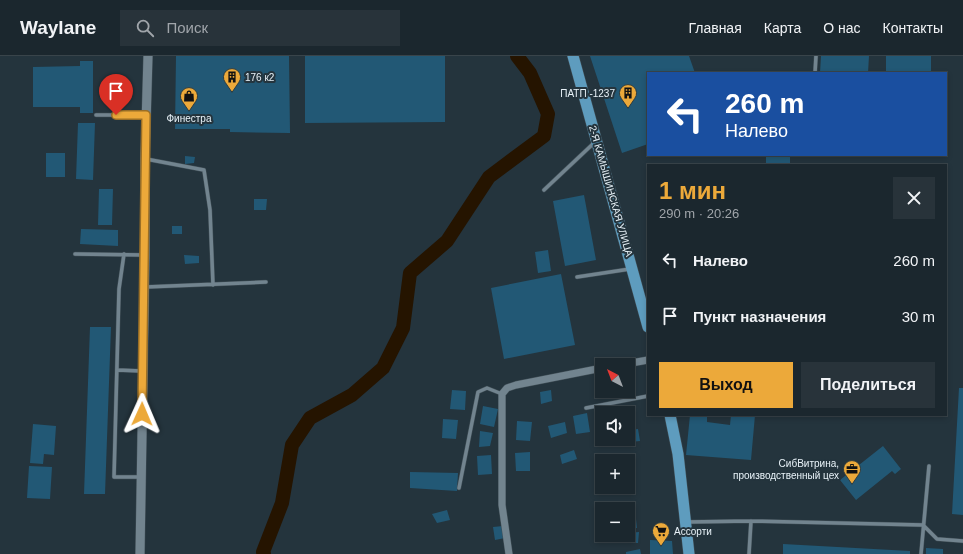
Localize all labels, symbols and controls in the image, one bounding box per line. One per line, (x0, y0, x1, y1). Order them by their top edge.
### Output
search box (120, 10, 400, 46)
text: Waylane (20, 17, 96, 38)
icon: search (134, 17, 156, 39)
text: Поиск (166, 19, 208, 36)
text: Главная (688, 20, 742, 36)
text: Карта (764, 20, 801, 36)
text: О нас (823, 20, 861, 36)
text: Контакты (883, 20, 943, 36)
building icon: 176 к2 (222, 67, 242, 92)
place label: 176 к2 (245, 72, 275, 83)
pin (99, 74, 133, 115)
icon: arrive (105, 80, 127, 102)
building icon: ПАТП -1237 (618, 83, 638, 108)
shop icon: Финестра (179, 86, 199, 111)
place label: ПАТП -1237 (560, 88, 615, 99)
icon: left (659, 88, 711, 140)
text: 260 m (725, 88, 804, 119)
place label: Финестра (167, 113, 212, 124)
text: Налево (725, 121, 788, 141)
street label: 2-Я КАМЫШИНСКАЯ УЛИЦА (587, 124, 635, 258)
text: 1 мин (659, 177, 726, 204)
button: close (893, 177, 935, 219)
text: 290 m · 20:26 (659, 206, 739, 221)
icon: left (659, 249, 681, 271)
text: Налево (693, 252, 748, 269)
text: 260 m (893, 252, 935, 269)
icon: arrive (659, 305, 681, 327)
text: Пункт назначения (693, 308, 826, 325)
text: 30 m (902, 308, 935, 325)
north arrow (595, 358, 635, 398)
map controls (595, 358, 635, 542)
button: Выход (659, 362, 793, 408)
button: Поделиться (801, 362, 935, 408)
position arrow (121, 393, 163, 435)
button: sound (595, 406, 635, 446)
button: + (595, 454, 635, 494)
place label: СибВитрина, производственный цех (733, 458, 839, 481)
office icon: СибВитрина, производственный цех (842, 459, 862, 484)
button: − (595, 502, 635, 542)
supermarket icon: Ассорти (651, 521, 671, 546)
place label: Ассорти (674, 526, 712, 537)

